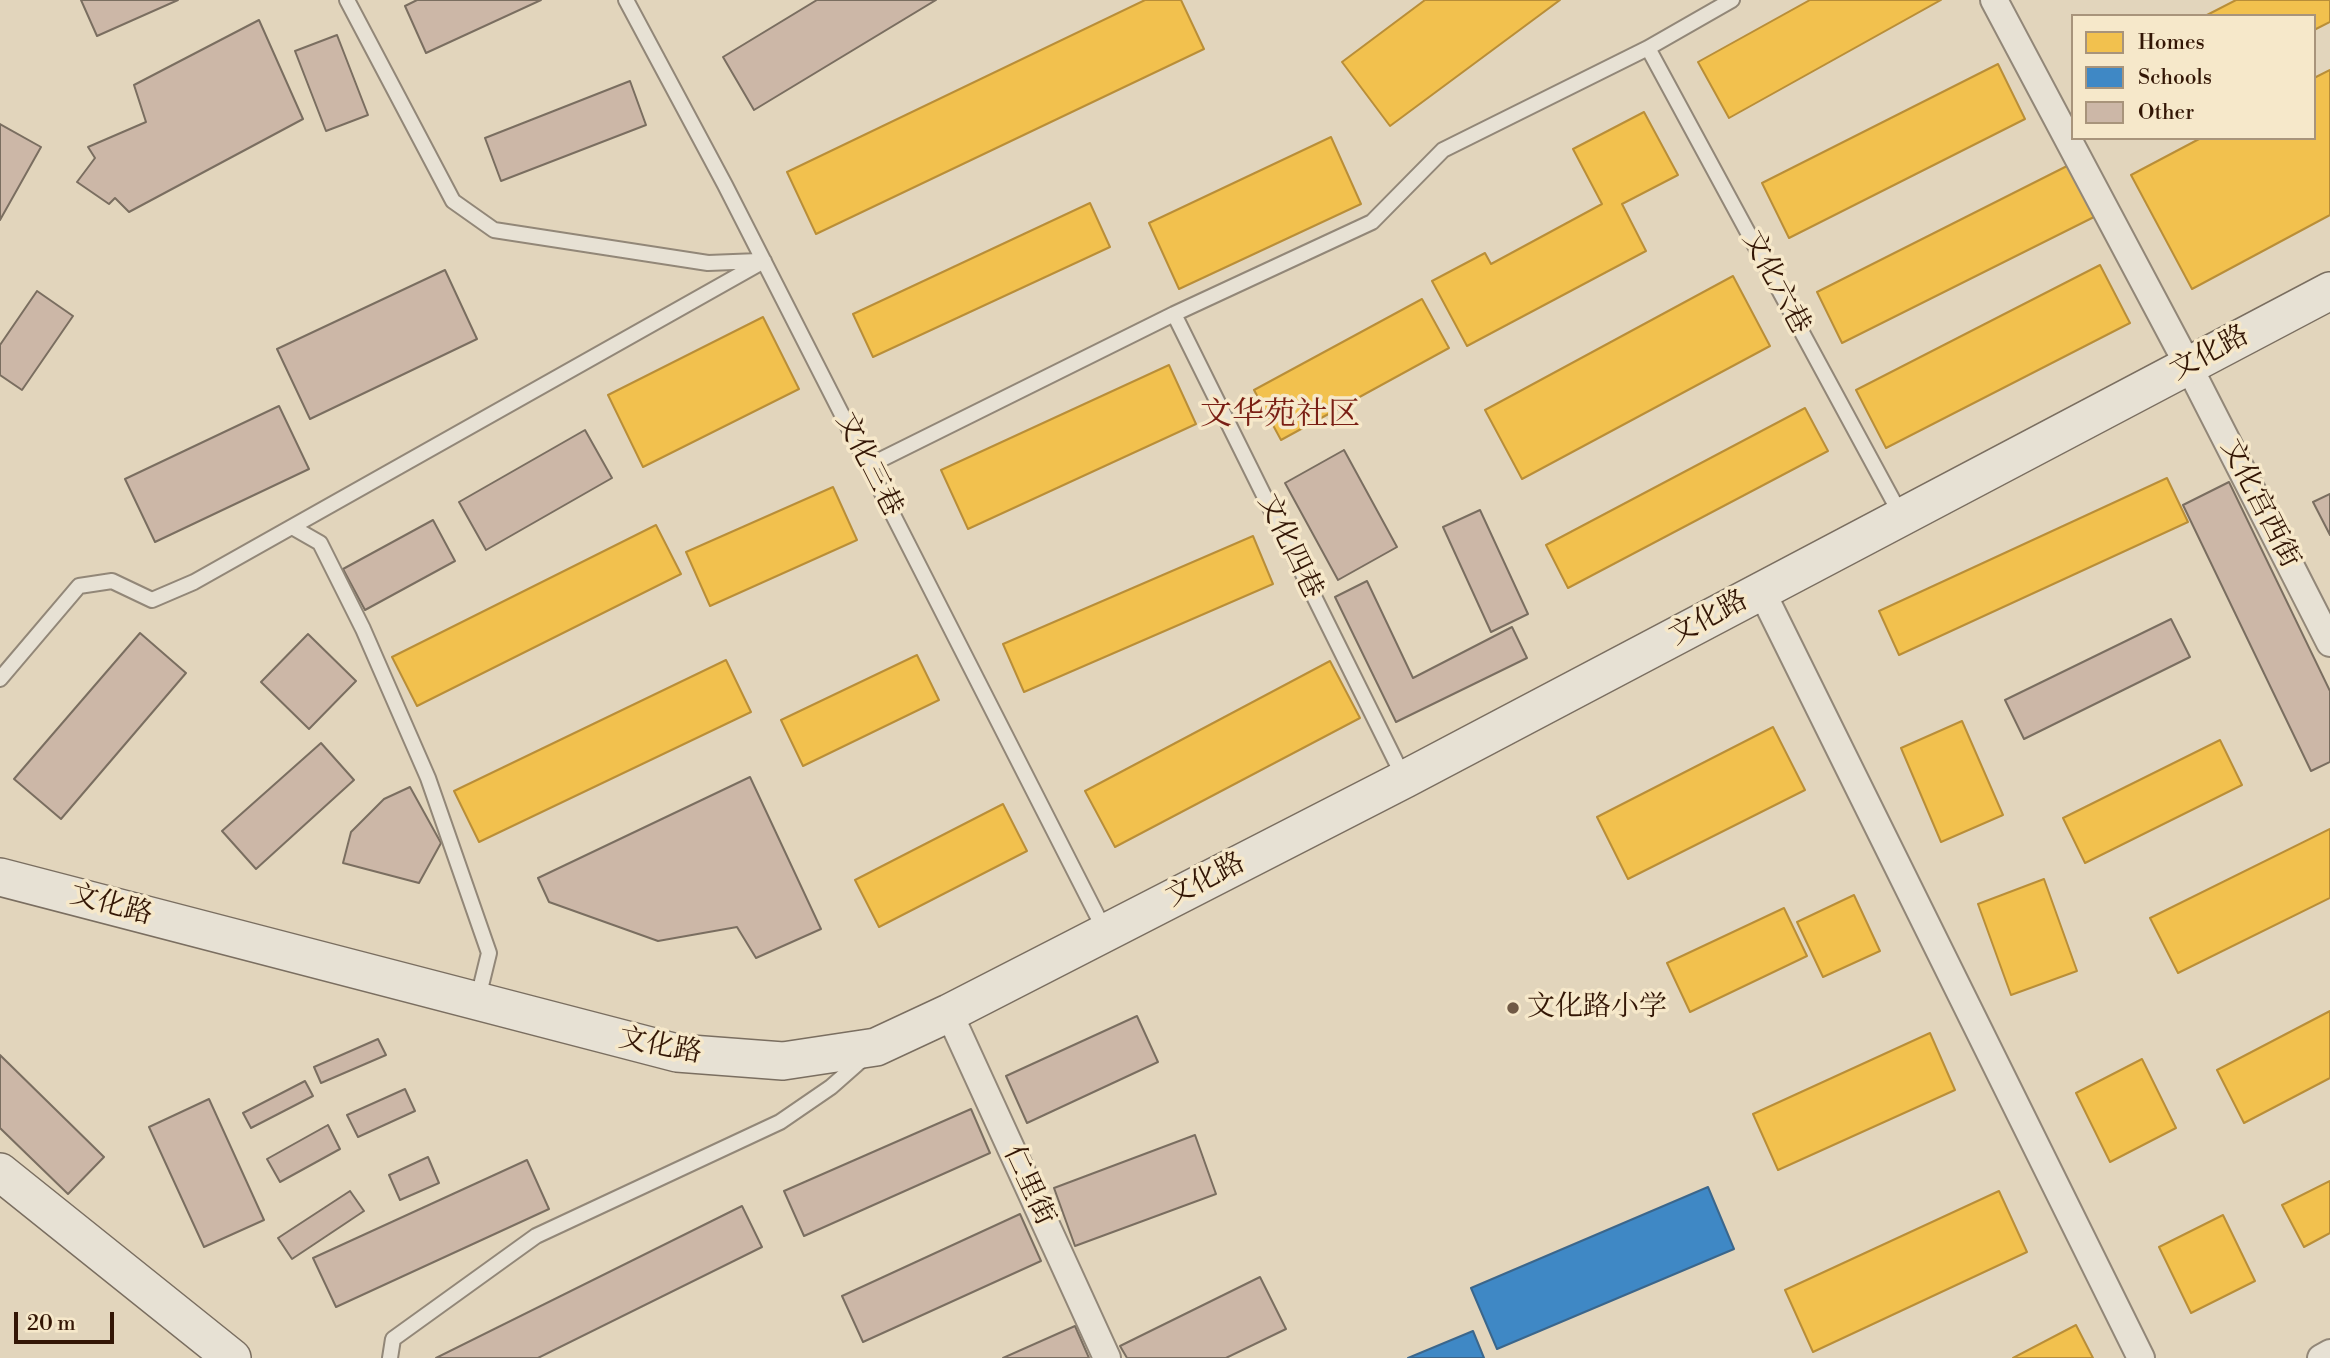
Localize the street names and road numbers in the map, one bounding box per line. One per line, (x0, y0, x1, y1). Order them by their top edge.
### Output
street label: 文化六巷 (1734, 226, 1816, 340)
street label: 文化路 (2165, 319, 2255, 389)
street label: 文化三巷 (828, 407, 908, 523)
street label: 文化宫西街 (2212, 434, 2306, 574)
street label: 文化四巷 (1249, 489, 1329, 605)
street label: 文化路 (1664, 584, 1754, 654)
street label: 文化路 (1161, 847, 1251, 915)
street label: 文化路 (66, 879, 156, 933)
street label: 文化路 (616, 1022, 704, 1072)
street label: 仁里街 (995, 1141, 1061, 1231)

